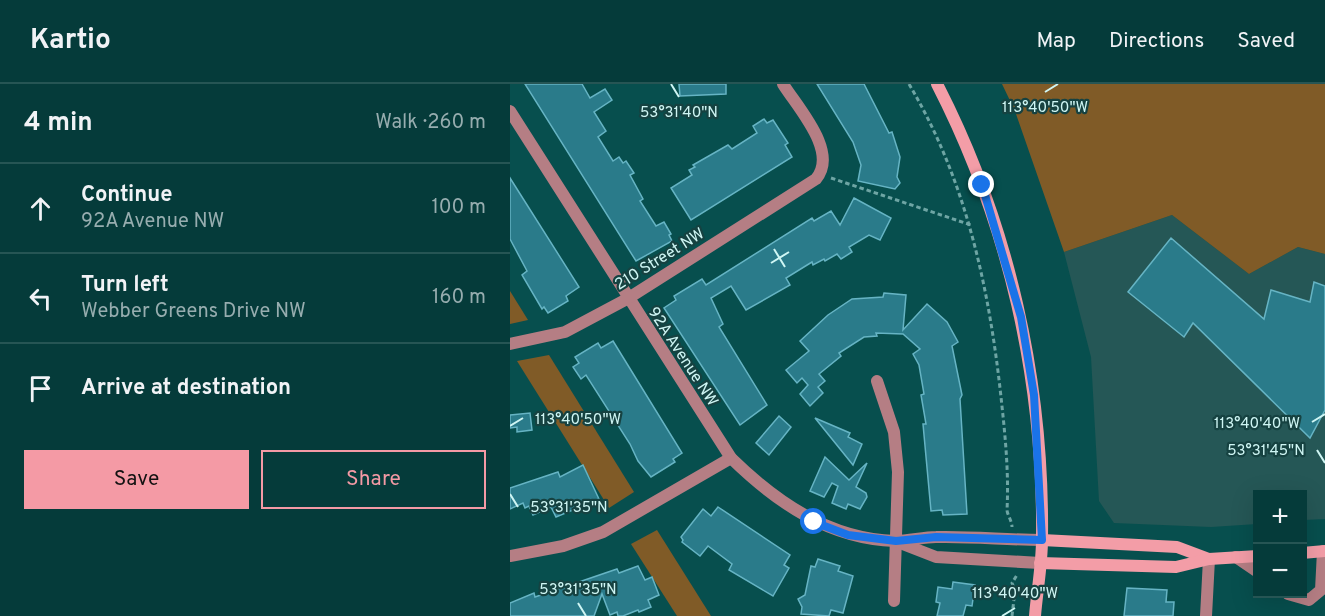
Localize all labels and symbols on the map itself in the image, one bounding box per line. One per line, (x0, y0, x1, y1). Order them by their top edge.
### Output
text: 113°40'50"W (1002, 99, 1088, 118)
text: 53°31'40"N (640, 104, 718, 123)
route end (968, 171, 994, 197)
street label: 210 Street NW (611, 224, 709, 295)
street label: 92A Avenue NW (643, 304, 722, 411)
text: 113°40'50"W (535, 411, 621, 430)
text: 113°40'40"W (1214, 415, 1300, 434)
text: 53°31'45"N (1227, 442, 1305, 461)
text: 53°31'35"N (530, 499, 608, 518)
route start (800, 508, 826, 534)
text: 53°31'35"N (539, 581, 617, 600)
text: 113°40'40"W (972, 585, 1058, 604)

